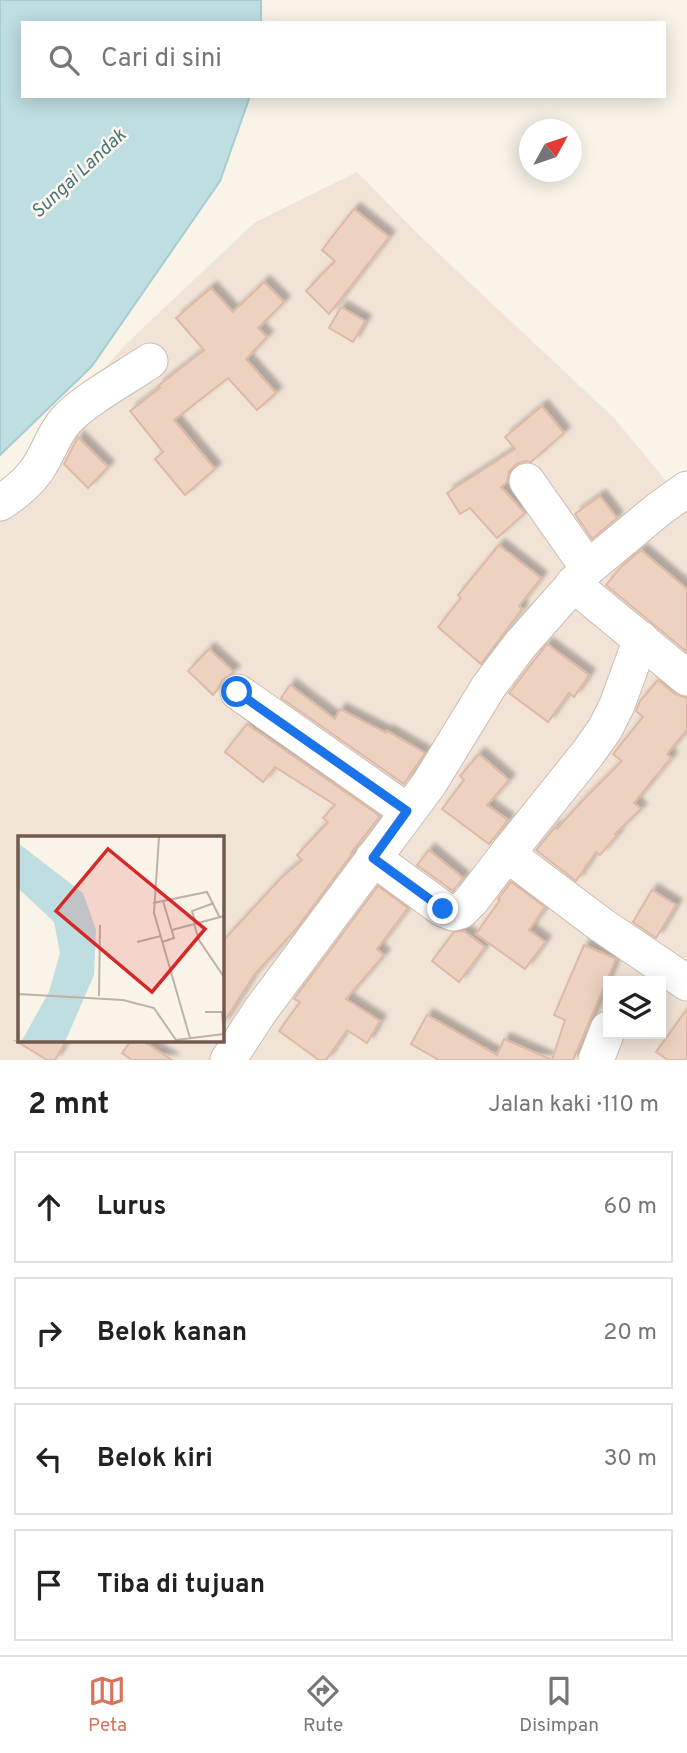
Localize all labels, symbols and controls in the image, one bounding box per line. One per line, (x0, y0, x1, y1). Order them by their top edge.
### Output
search box (21, 21, 666, 98)
icon: search (45, 41, 83, 79)
text: Cari di sini (101, 43, 222, 76)
north arrow (519, 119, 582, 182)
water label: Sungai Landak (27, 124, 132, 224)
route start (221, 676, 252, 707)
inset map (18, 836, 224, 1042)
route end (427, 893, 458, 924)
map controls (603, 976, 666, 1039)
button: layers (603, 976, 666, 1039)
text: 2 mnt (28, 1087, 109, 1124)
text: Jalan kaki · 110 m (488, 1091, 659, 1120)
icon: ahead (30, 1188, 68, 1226)
text: Lurus (97, 1191, 166, 1224)
text: 60 m (604, 1193, 657, 1222)
icon: right (30, 1314, 68, 1352)
text: Belok kanan (97, 1317, 247, 1350)
text: 20 m (603, 1319, 657, 1348)
icon: left (30, 1440, 68, 1478)
text: Belok kiri (97, 1443, 213, 1476)
text: 30 m (604, 1445, 657, 1474)
icon: arrive (30, 1566, 68, 1604)
text: Tiba di tujuan (97, 1569, 265, 1602)
tab: Peta (88, 1672, 127, 1738)
tab: Rute (303, 1672, 343, 1738)
tab: Disimpan (519, 1672, 599, 1738)

